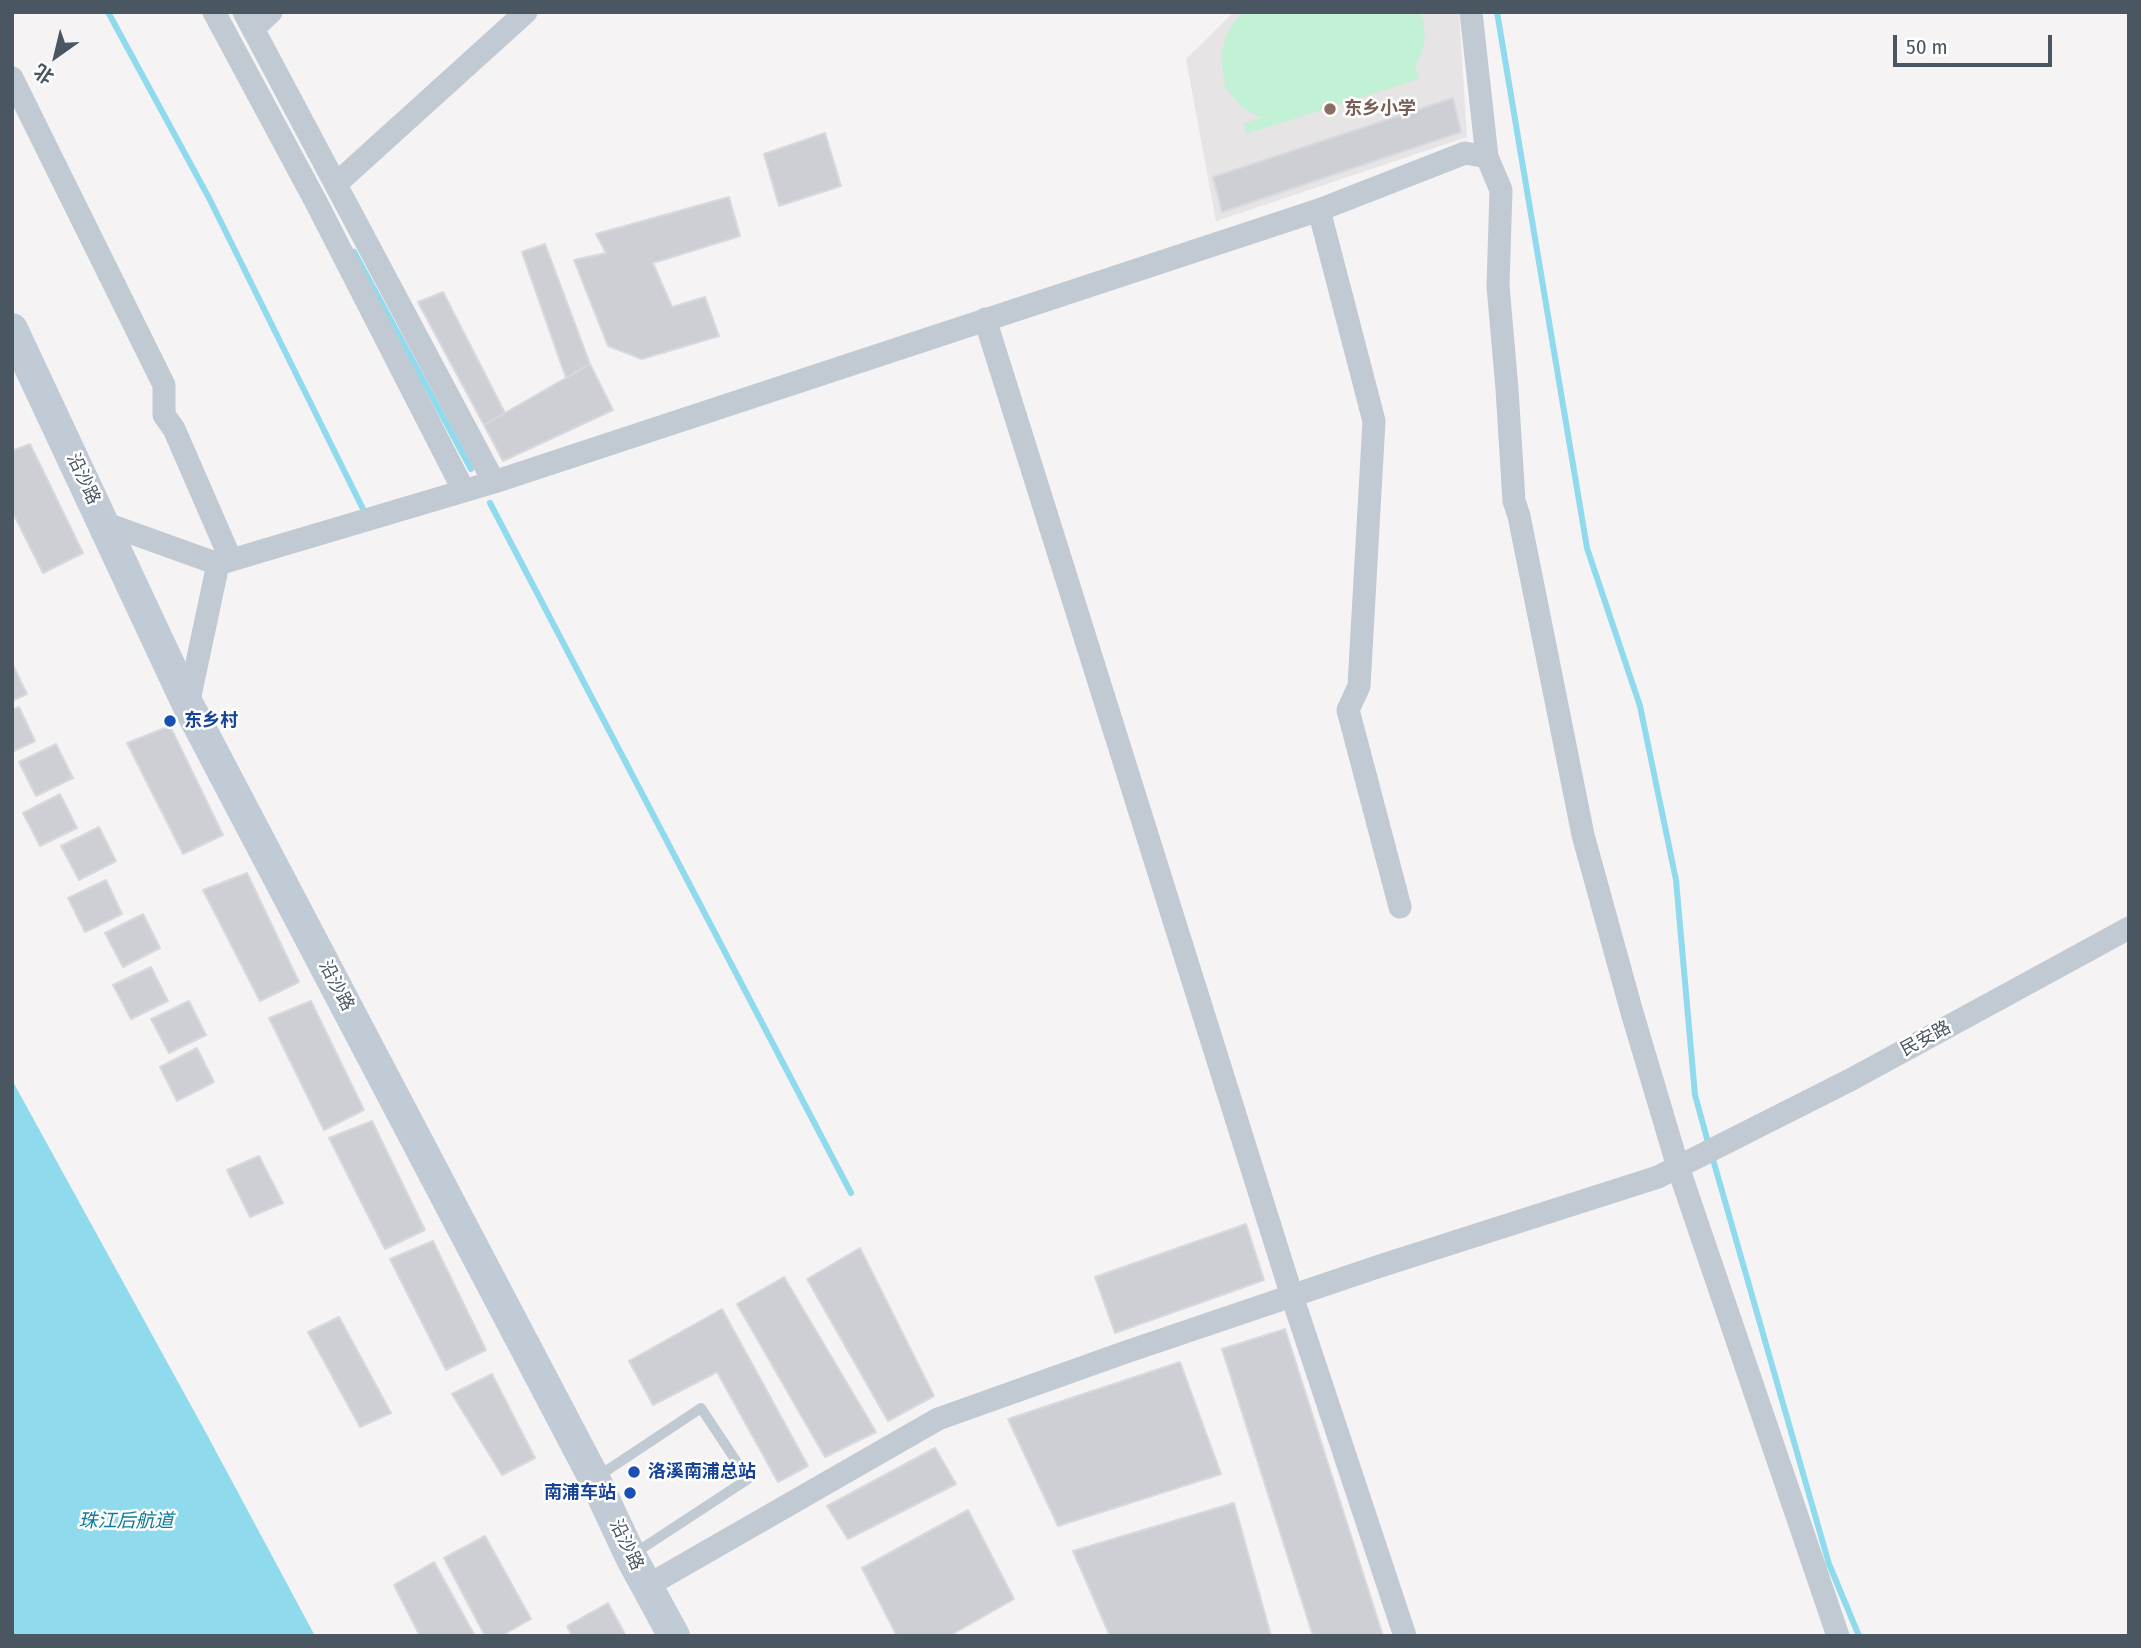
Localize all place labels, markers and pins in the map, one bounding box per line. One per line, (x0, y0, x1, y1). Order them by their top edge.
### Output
place label: 东乡小学 (1344, 98, 1416, 120)
marker: 东乡小学 (1322, 101, 1338, 117)
place label: 东乡村 (184, 710, 238, 732)
marker: 东乡村 (162, 713, 178, 729)
place label: 洛溪南浦总站 (648, 1461, 756, 1483)
marker: 洛溪南浦总站 (626, 1464, 642, 1480)
place label: 南浦车站 (544, 1482, 616, 1504)
marker: 南浦车站 (622, 1485, 638, 1501)

